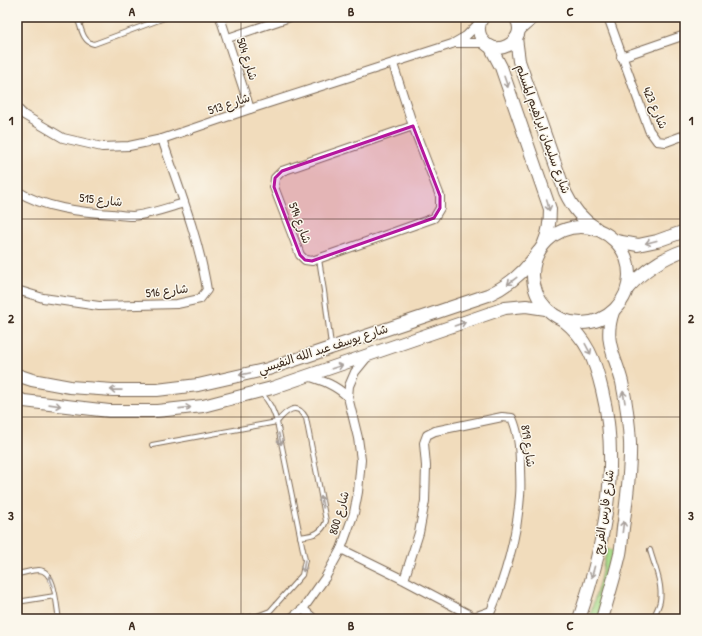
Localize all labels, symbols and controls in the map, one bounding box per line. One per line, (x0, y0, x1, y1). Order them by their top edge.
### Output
text: A (129, 2, 136, 20)
text: B (348, 2, 355, 20)
text: C (566, 2, 574, 20)
street label: شارع 504 (232, 35, 262, 83)
street label: شارع سليمان ابراهيم المسلم (511, 62, 575, 196)
one-way arrow (503, 75, 510, 88)
street label: شارع 423 (638, 84, 672, 132)
street label: شارع 513 (205, 88, 253, 120)
text: 1 (9, 111, 14, 129)
text: 1 (689, 111, 694, 129)
street label: شارع 515 (79, 189, 123, 211)
one-way arrow (545, 198, 552, 211)
street label: شارع 514 (284, 200, 316, 246)
one-way arrow (645, 239, 658, 247)
one-way arrow (507, 277, 518, 285)
street label: شارع 516 (145, 279, 189, 303)
text: 2 (8, 309, 15, 327)
text: 2 (688, 309, 695, 327)
street label: شارع يوسف عبد الله النفيسي (256, 319, 391, 380)
one-way arrow (454, 320, 466, 328)
one-way arrow (585, 343, 592, 355)
one-way arrow (331, 362, 343, 370)
one-way arrow (239, 370, 252, 378)
one-way arrow (110, 386, 123, 394)
one-way arrow (620, 391, 628, 404)
one-way arrow (48, 401, 61, 409)
one-way arrow (178, 404, 191, 412)
street label: شارع 819 (516, 424, 540, 468)
one-way arrow (277, 432, 285, 445)
street label: شارع فارس الفريح (589, 468, 619, 556)
street label: شارع 800 (324, 489, 354, 537)
one-way arrow (318, 496, 326, 509)
text: 3 (8, 506, 14, 524)
text: 3 (688, 506, 694, 524)
one-way arrow (619, 521, 627, 534)
one-way arrow (300, 559, 308, 572)
one-way arrow (589, 565, 597, 578)
one-way arrow (46, 575, 54, 587)
text: A (129, 616, 136, 634)
text: B (348, 616, 355, 634)
text: C (566, 616, 574, 634)

